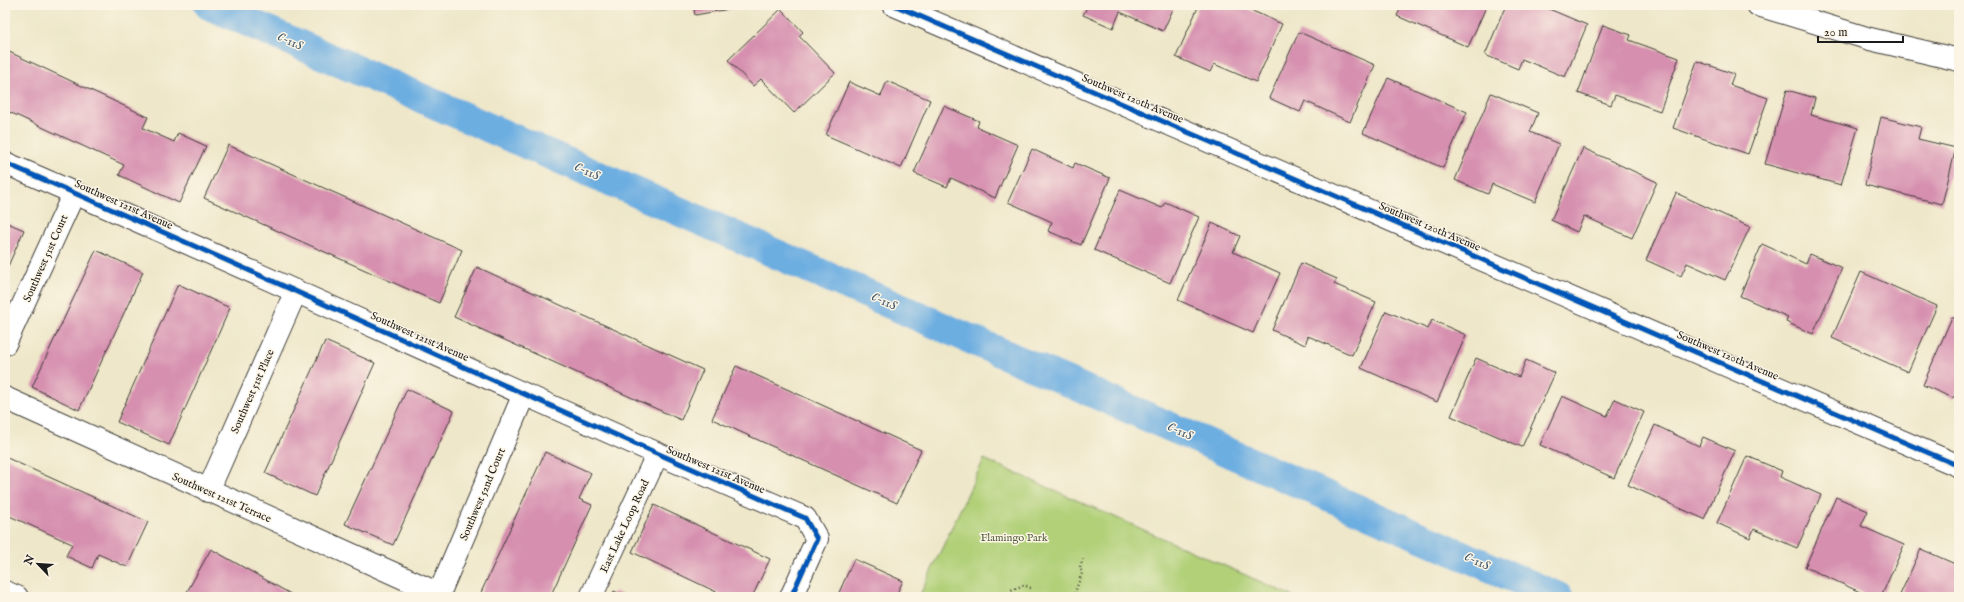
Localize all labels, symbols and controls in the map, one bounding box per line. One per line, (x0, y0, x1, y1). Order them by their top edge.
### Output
scale bar (1818, 18, 1903, 44)
text: 20 m (1824, 25, 1847, 40)
water label: C-11S (275, 29, 306, 54)
street label: Southwest 120th Avenue (1080, 71, 1186, 127)
water label: C-11S (572, 159, 603, 184)
street label: Southwest 121st Avenue (72, 177, 175, 233)
street label: Southwest 120th Avenue (1377, 199, 1483, 255)
street label: Southwest 51st Court (20, 212, 72, 304)
water label: C-11S (869, 289, 900, 314)
street label: Southwest 121st Avenue (368, 309, 471, 365)
street label: Southwest 120th Avenue (1675, 328, 1781, 384)
street label: Southwest 51st Place (228, 347, 278, 436)
water label: C-11S (1165, 419, 1196, 444)
street label: Southwest 121st Avenue (664, 443, 767, 497)
street label: Southwest 52nd Court (457, 446, 509, 543)
street label: Southwest 121st Terrace (170, 470, 273, 526)
street label: East Lake Loop Road (597, 477, 653, 575)
park label: Flamingo Park (980, 531, 1048, 545)
north arrow (18, 544, 58, 584)
water label: C-11S (1462, 549, 1493, 574)
text: N (21, 552, 38, 568)

